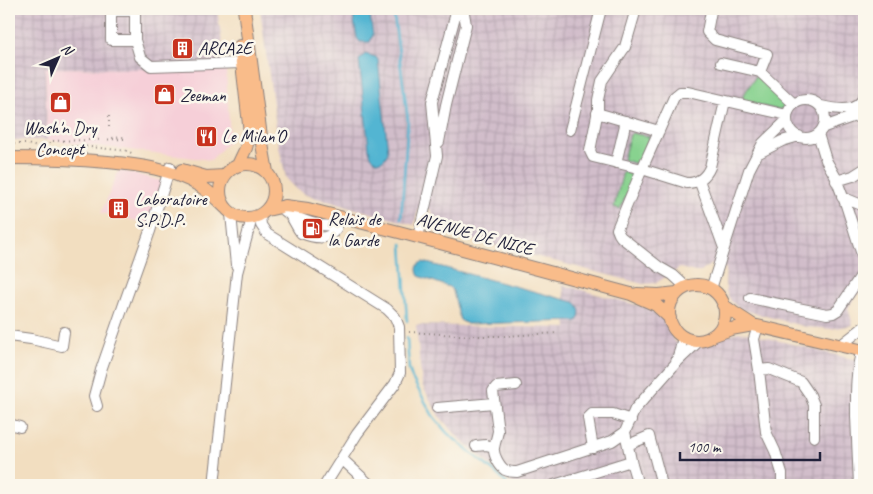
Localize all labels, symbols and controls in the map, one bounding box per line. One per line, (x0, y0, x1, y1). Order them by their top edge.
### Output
north arrow (32, 32, 82, 82)
building icon: ARCA2E (170, 36, 194, 60)
place label: ARCA2E (198, 37, 254, 59)
text: N (58, 40, 78, 60)
shop icon: Zeeman (152, 83, 176, 107)
place label: Zeeman (180, 84, 227, 106)
shop icon: Wash'n Dry Concept (48, 91, 72, 115)
place label: Wash'n Dry Concept (24, 117, 98, 160)
restaurant icon: Le Milan'O (194, 124, 218, 148)
place label: Le Milan'O (222, 125, 288, 147)
place label: Laboratoire S.P.D.P. (135, 188, 208, 231)
building icon: Laboratoire S.P.D.P. (107, 197, 131, 221)
place label: Relais de la Garde (328, 208, 382, 251)
street label: AVENUE DE NICE (414, 208, 538, 261)
fuel station icon: Relais de la Garde (300, 217, 324, 241)
scale bar (680, 429, 820, 461)
text: 100 m (688, 438, 722, 457)

